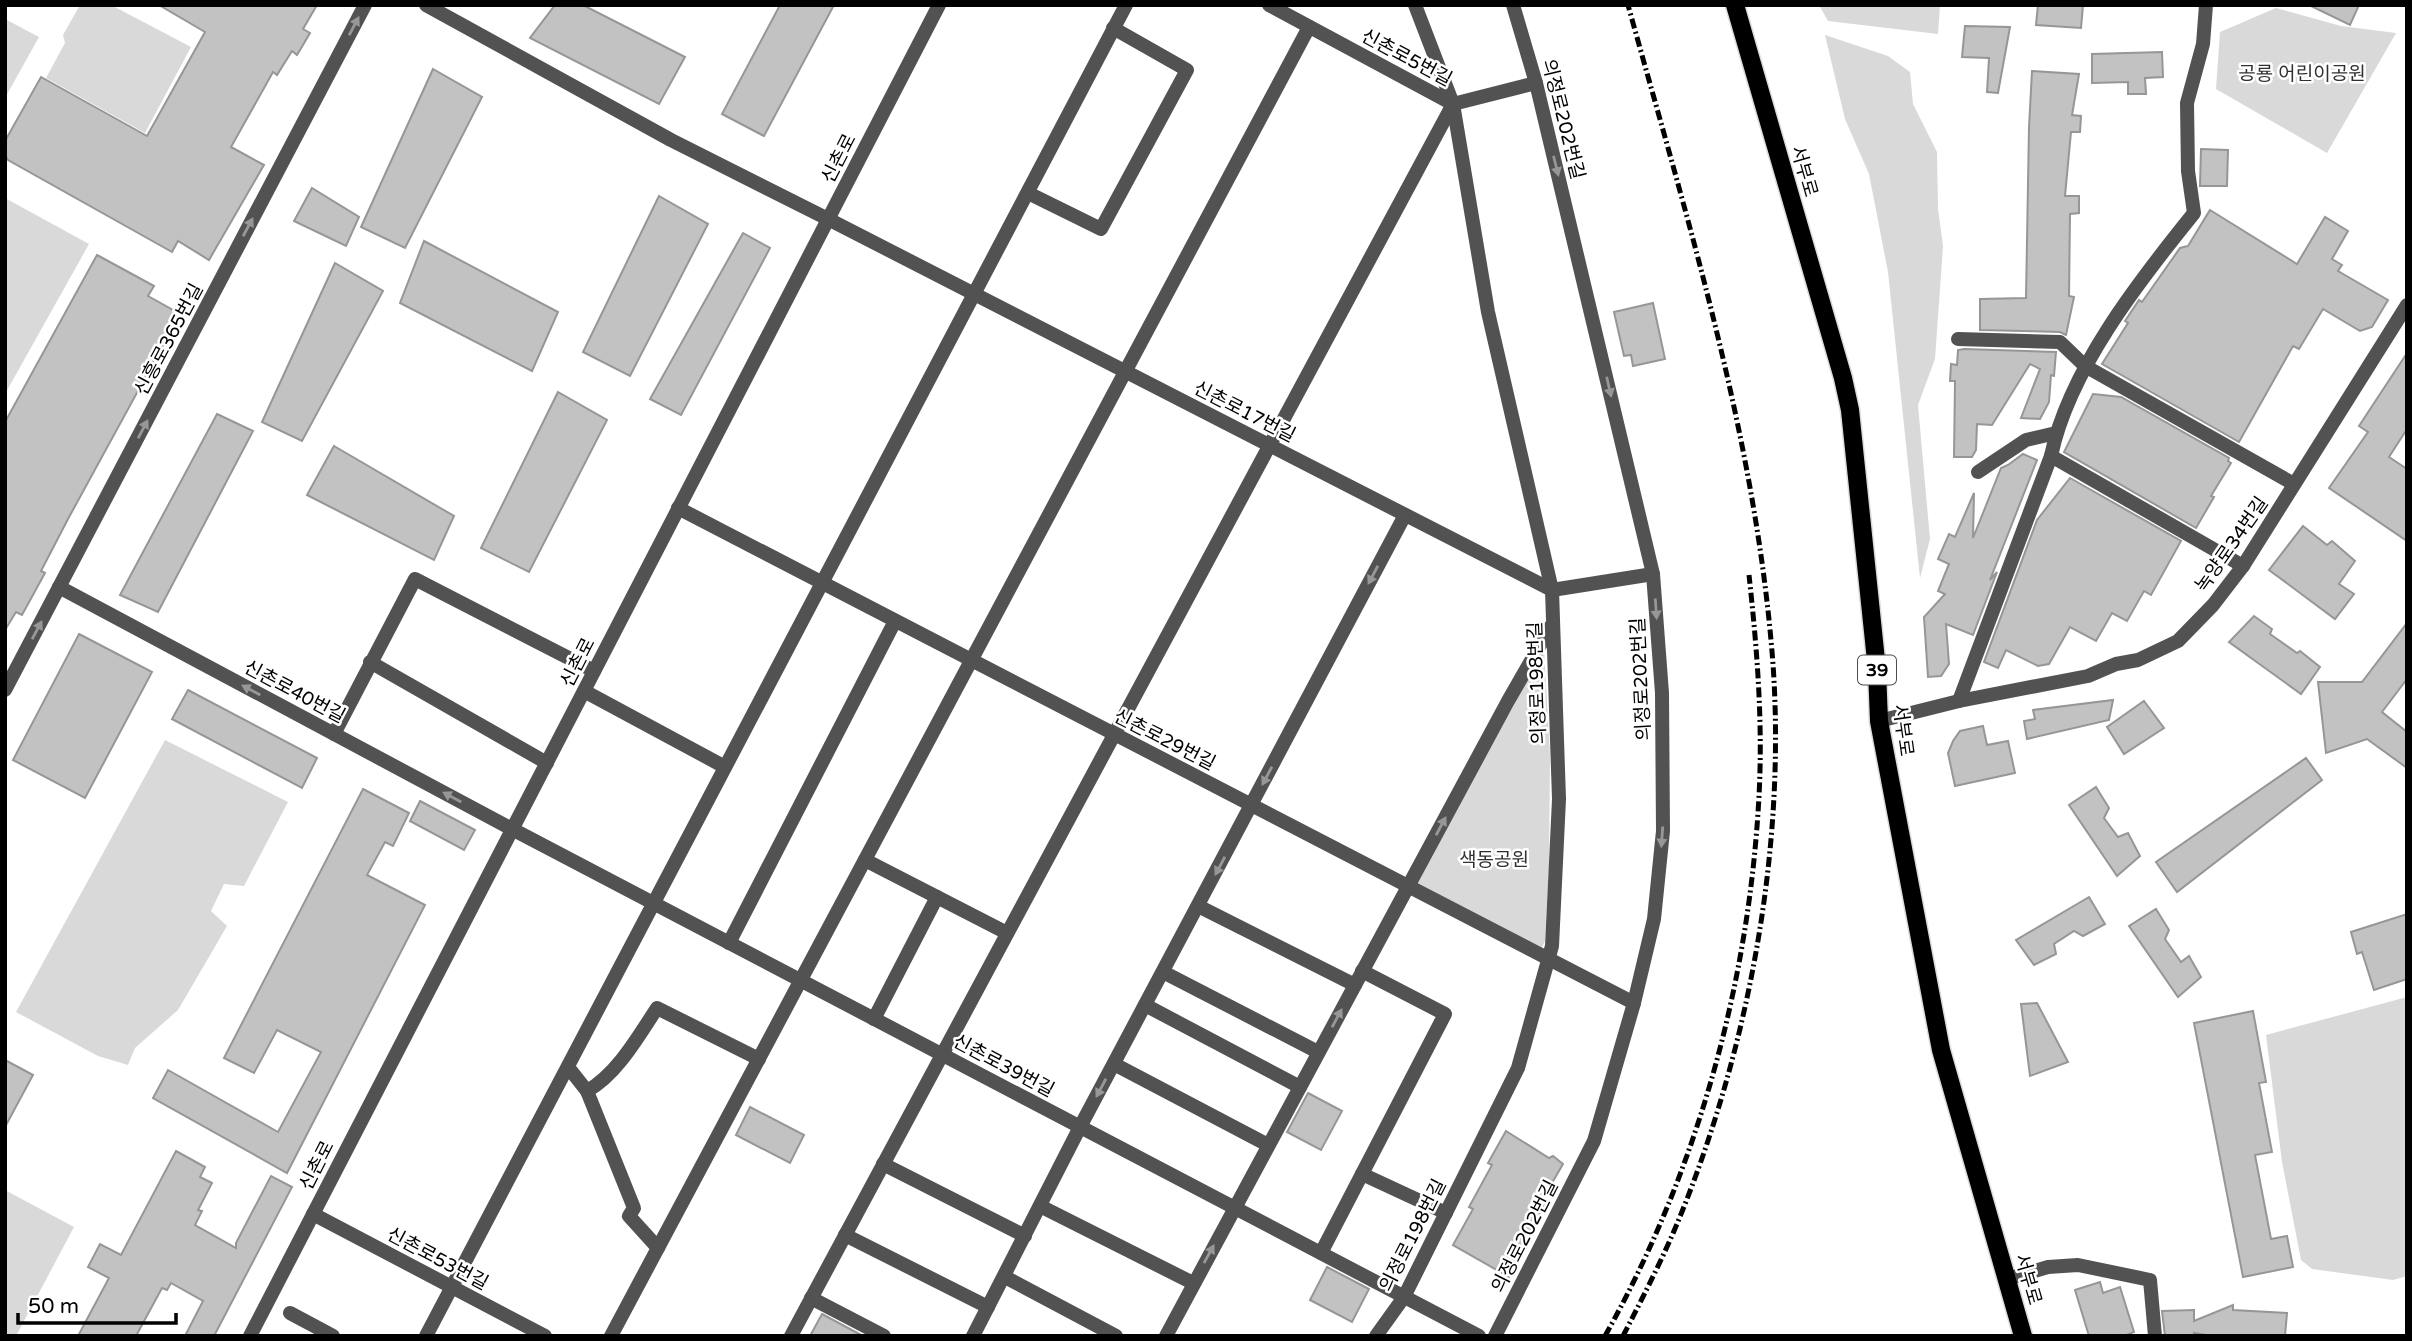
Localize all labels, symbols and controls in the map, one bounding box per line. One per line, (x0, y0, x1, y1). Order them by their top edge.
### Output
one-way arrow (349, 16, 360, 36)
street label: 신촌로5번길 (1358, 25, 1456, 91)
street label: 의정로202번길 (1537, 57, 1589, 182)
park label: 공룡 어린이공원 (2238, 63, 2366, 85)
street label: 신촌로 (817, 130, 861, 187)
street label: 서부로 (1786, 143, 1822, 200)
one-way arrow (1551, 155, 1562, 177)
one-way arrow (243, 217, 254, 237)
street label: 신흥로365번길 (130, 280, 208, 399)
one-way arrow (1604, 376, 1615, 398)
street label: 신촌로17번길 (1190, 377, 1299, 447)
one-way arrow (136, 418, 148, 438)
street label: 녹양로34번길 (2191, 493, 2273, 596)
one-way arrow (1368, 565, 1379, 585)
one-way arrow (1651, 598, 1662, 620)
street label: 의정로202번길 (1627, 617, 1655, 741)
one-way arrow (31, 620, 43, 640)
street label: 의정로198번길 (1524, 621, 1550, 745)
street label: 신촌로 (556, 634, 600, 691)
street label: 신촌로40번길 (240, 656, 349, 728)
road number: 39 (1858, 656, 1896, 684)
one-way arrow (241, 684, 261, 696)
street label: 서부로 (1888, 703, 1918, 758)
street label: 신촌로29번길 (1110, 705, 1219, 775)
one-way arrow (1262, 766, 1273, 786)
one-way arrow (442, 791, 462, 803)
one-way arrow (1435, 816, 1446, 836)
one-way arrow (1656, 826, 1667, 848)
park label: 색동공원 (1459, 849, 1529, 871)
one-way arrow (1214, 856, 1226, 875)
one-way arrow (1331, 1009, 1343, 1028)
street label: 신촌로39번길 (949, 1030, 1058, 1102)
one-way arrow (1095, 1078, 1107, 1098)
street label: 신촌로 (295, 1137, 339, 1194)
street label: 의정로198번길 (1375, 1176, 1451, 1295)
street label: 의정로202번길 (1487, 1177, 1563, 1296)
street label: 신촌로53번길 (383, 1223, 492, 1295)
one-way arrow (1203, 1243, 1215, 1263)
street label: 서부로 (2010, 1251, 2046, 1308)
scale bar (18, 1282, 175, 1326)
text: 50 m (28, 1294, 79, 1319)

